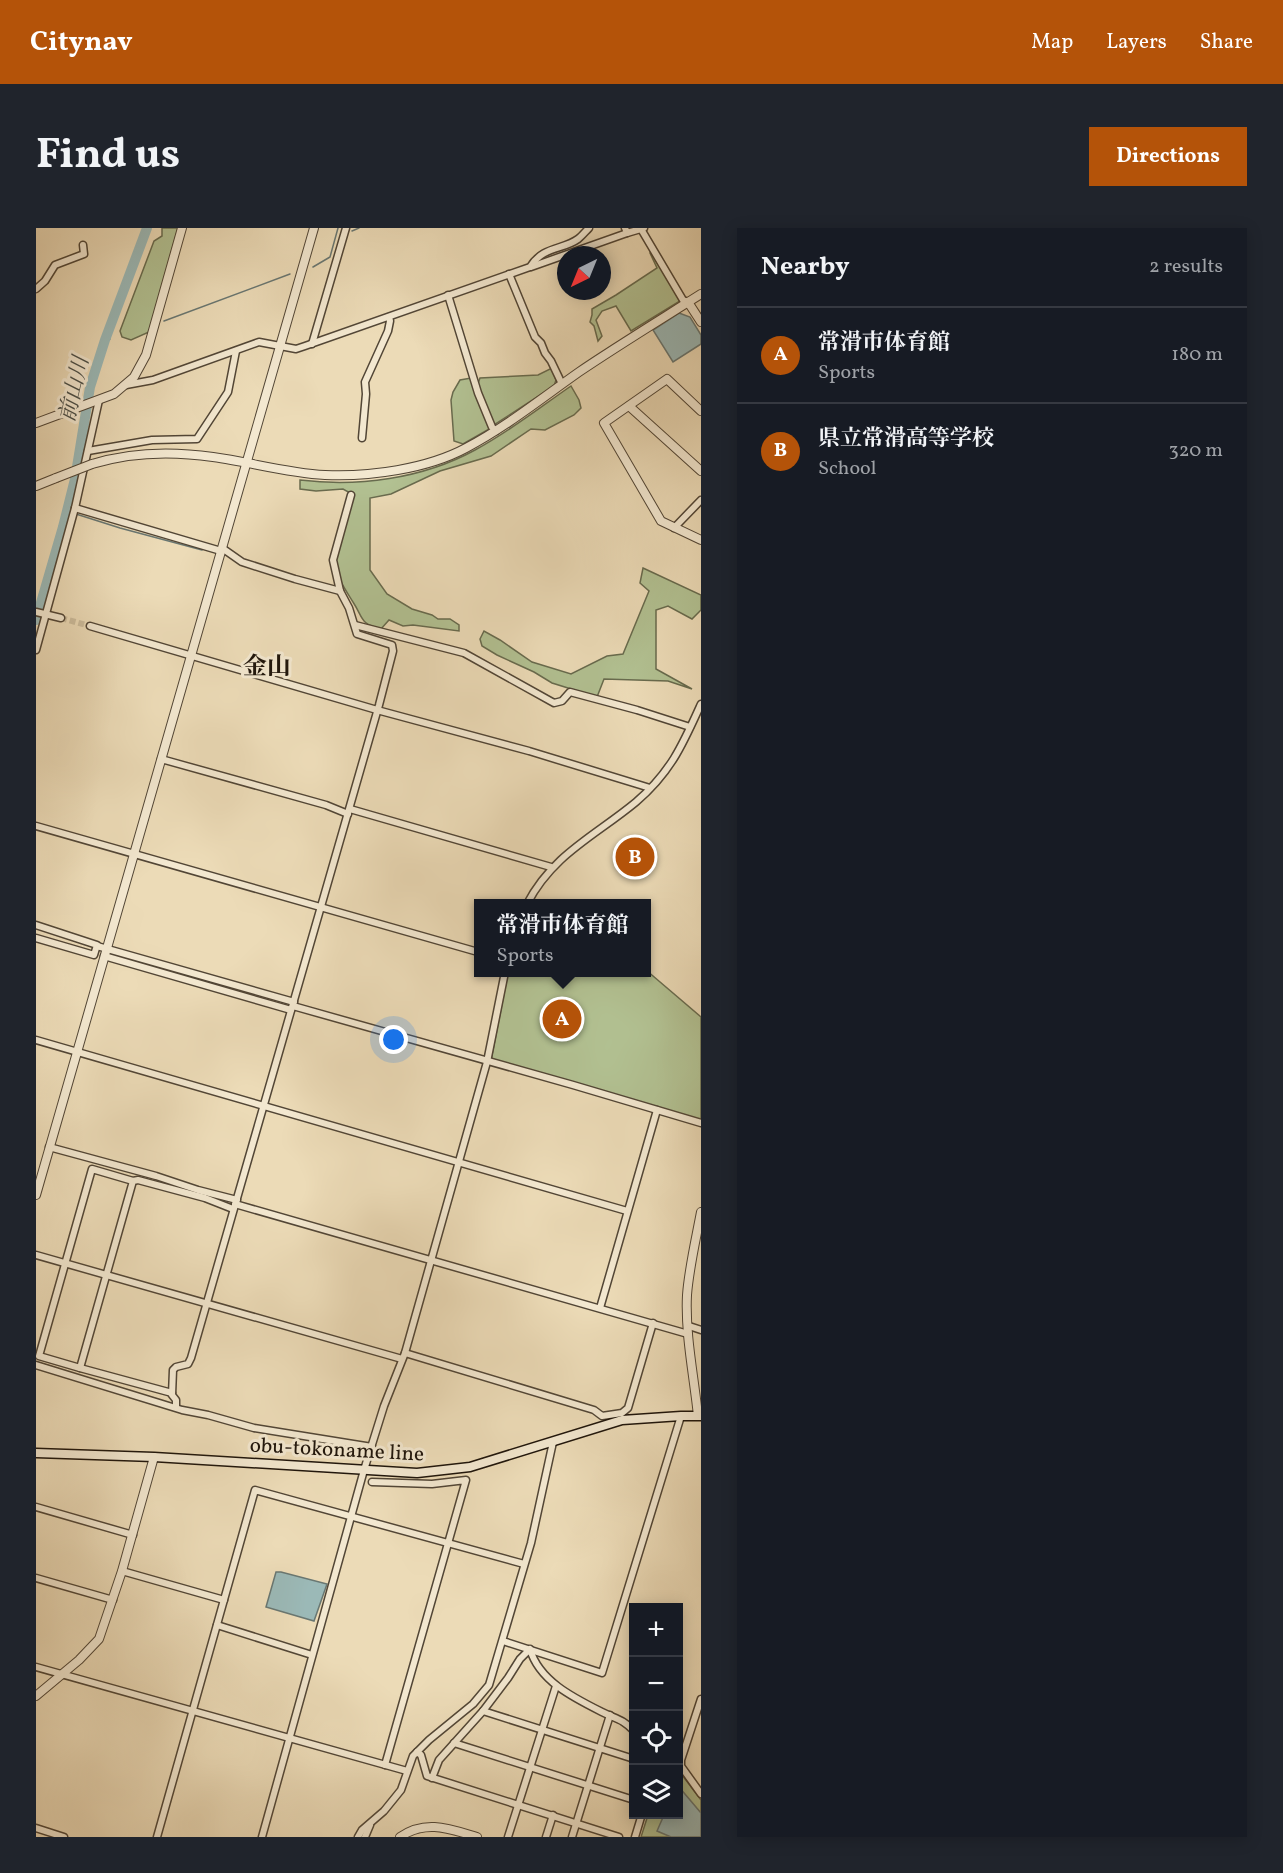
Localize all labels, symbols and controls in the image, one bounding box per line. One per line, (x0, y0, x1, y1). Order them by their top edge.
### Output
text: Citynav (30, 23, 133, 62)
text: Map (1031, 28, 1073, 57)
text: Layers (1106, 28, 1167, 57)
text: Share (1200, 28, 1253, 57)
text: Find us (36, 127, 180, 186)
button: Directions (1089, 127, 1247, 186)
north arrow (557, 246, 611, 300)
text: Nearby (761, 249, 850, 285)
text: 2 results (1149, 253, 1223, 281)
text: 常滑市体育館 (818, 328, 950, 359)
text: A (773, 341, 788, 369)
text: 180 m (1171, 341, 1223, 369)
water label: 前山川 (53, 352, 98, 425)
text: Sports (818, 359, 875, 387)
text: 県立常滑高等学校 (818, 424, 994, 455)
text: B (774, 437, 787, 465)
text: 320 m (1168, 437, 1223, 465)
text: School (818, 455, 876, 483)
district label: 金山 (243, 651, 291, 685)
pin: B (616, 834, 654, 880)
popup (474, 899, 651, 977)
text: 常滑市体育館 (496, 911, 629, 942)
text: Sports (496, 942, 554, 970)
pin: A (542, 996, 582, 1042)
your location (379, 1025, 408, 1054)
street label: obu-tokoname line (249, 1431, 425, 1470)
map controls (629, 1603, 683, 1819)
button: + (629, 1603, 683, 1657)
button: − (629, 1657, 683, 1711)
button: locate (629, 1711, 683, 1765)
button: layers (629, 1765, 683, 1819)

